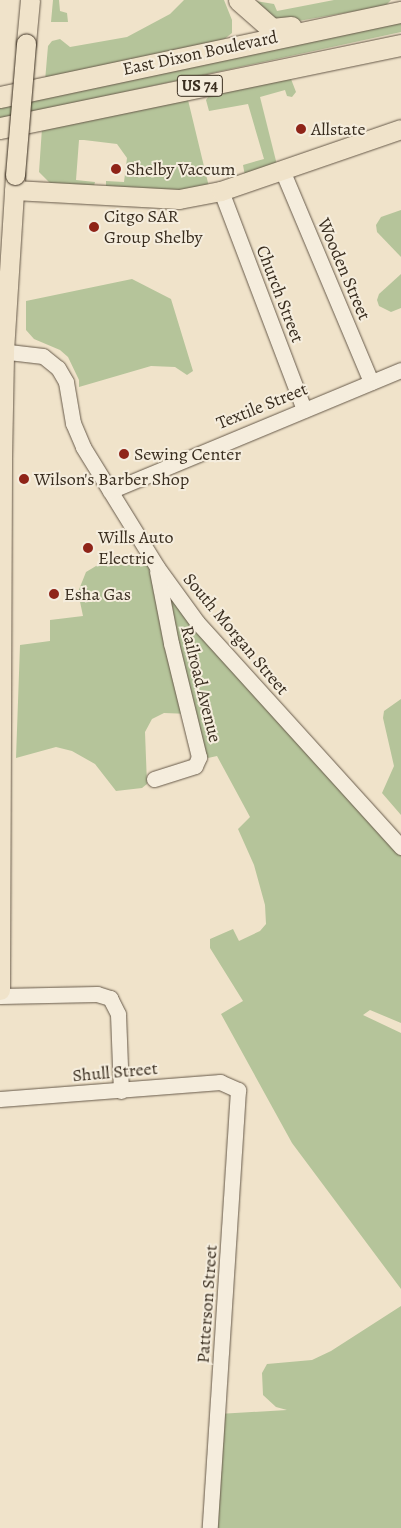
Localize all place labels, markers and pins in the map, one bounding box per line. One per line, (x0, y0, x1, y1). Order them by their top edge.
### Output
place label: Allstate (311, 118, 366, 140)
marker: Allstate (295, 123, 307, 135)
place label: Shelby Vaccum (126, 158, 236, 180)
marker: Shelby Vaccum (110, 163, 122, 175)
place label: Citgo SAR Group Shelby (104, 206, 202, 248)
marker: Citgo SAR Group Shelby (88, 221, 100, 233)
place label: Sewing Center (134, 443, 241, 465)
marker: Sewing Center (118, 448, 130, 460)
place label: Wilson's Barber Shop (34, 468, 189, 490)
marker: Wilson's Barber Shop (18, 473, 30, 485)
place label: Wills Auto Electric (98, 527, 174, 570)
marker: Wills Auto Electric (82, 542, 94, 554)
place label: Esha Gas (64, 583, 131, 605)
marker: Esha Gas (48, 588, 60, 600)

